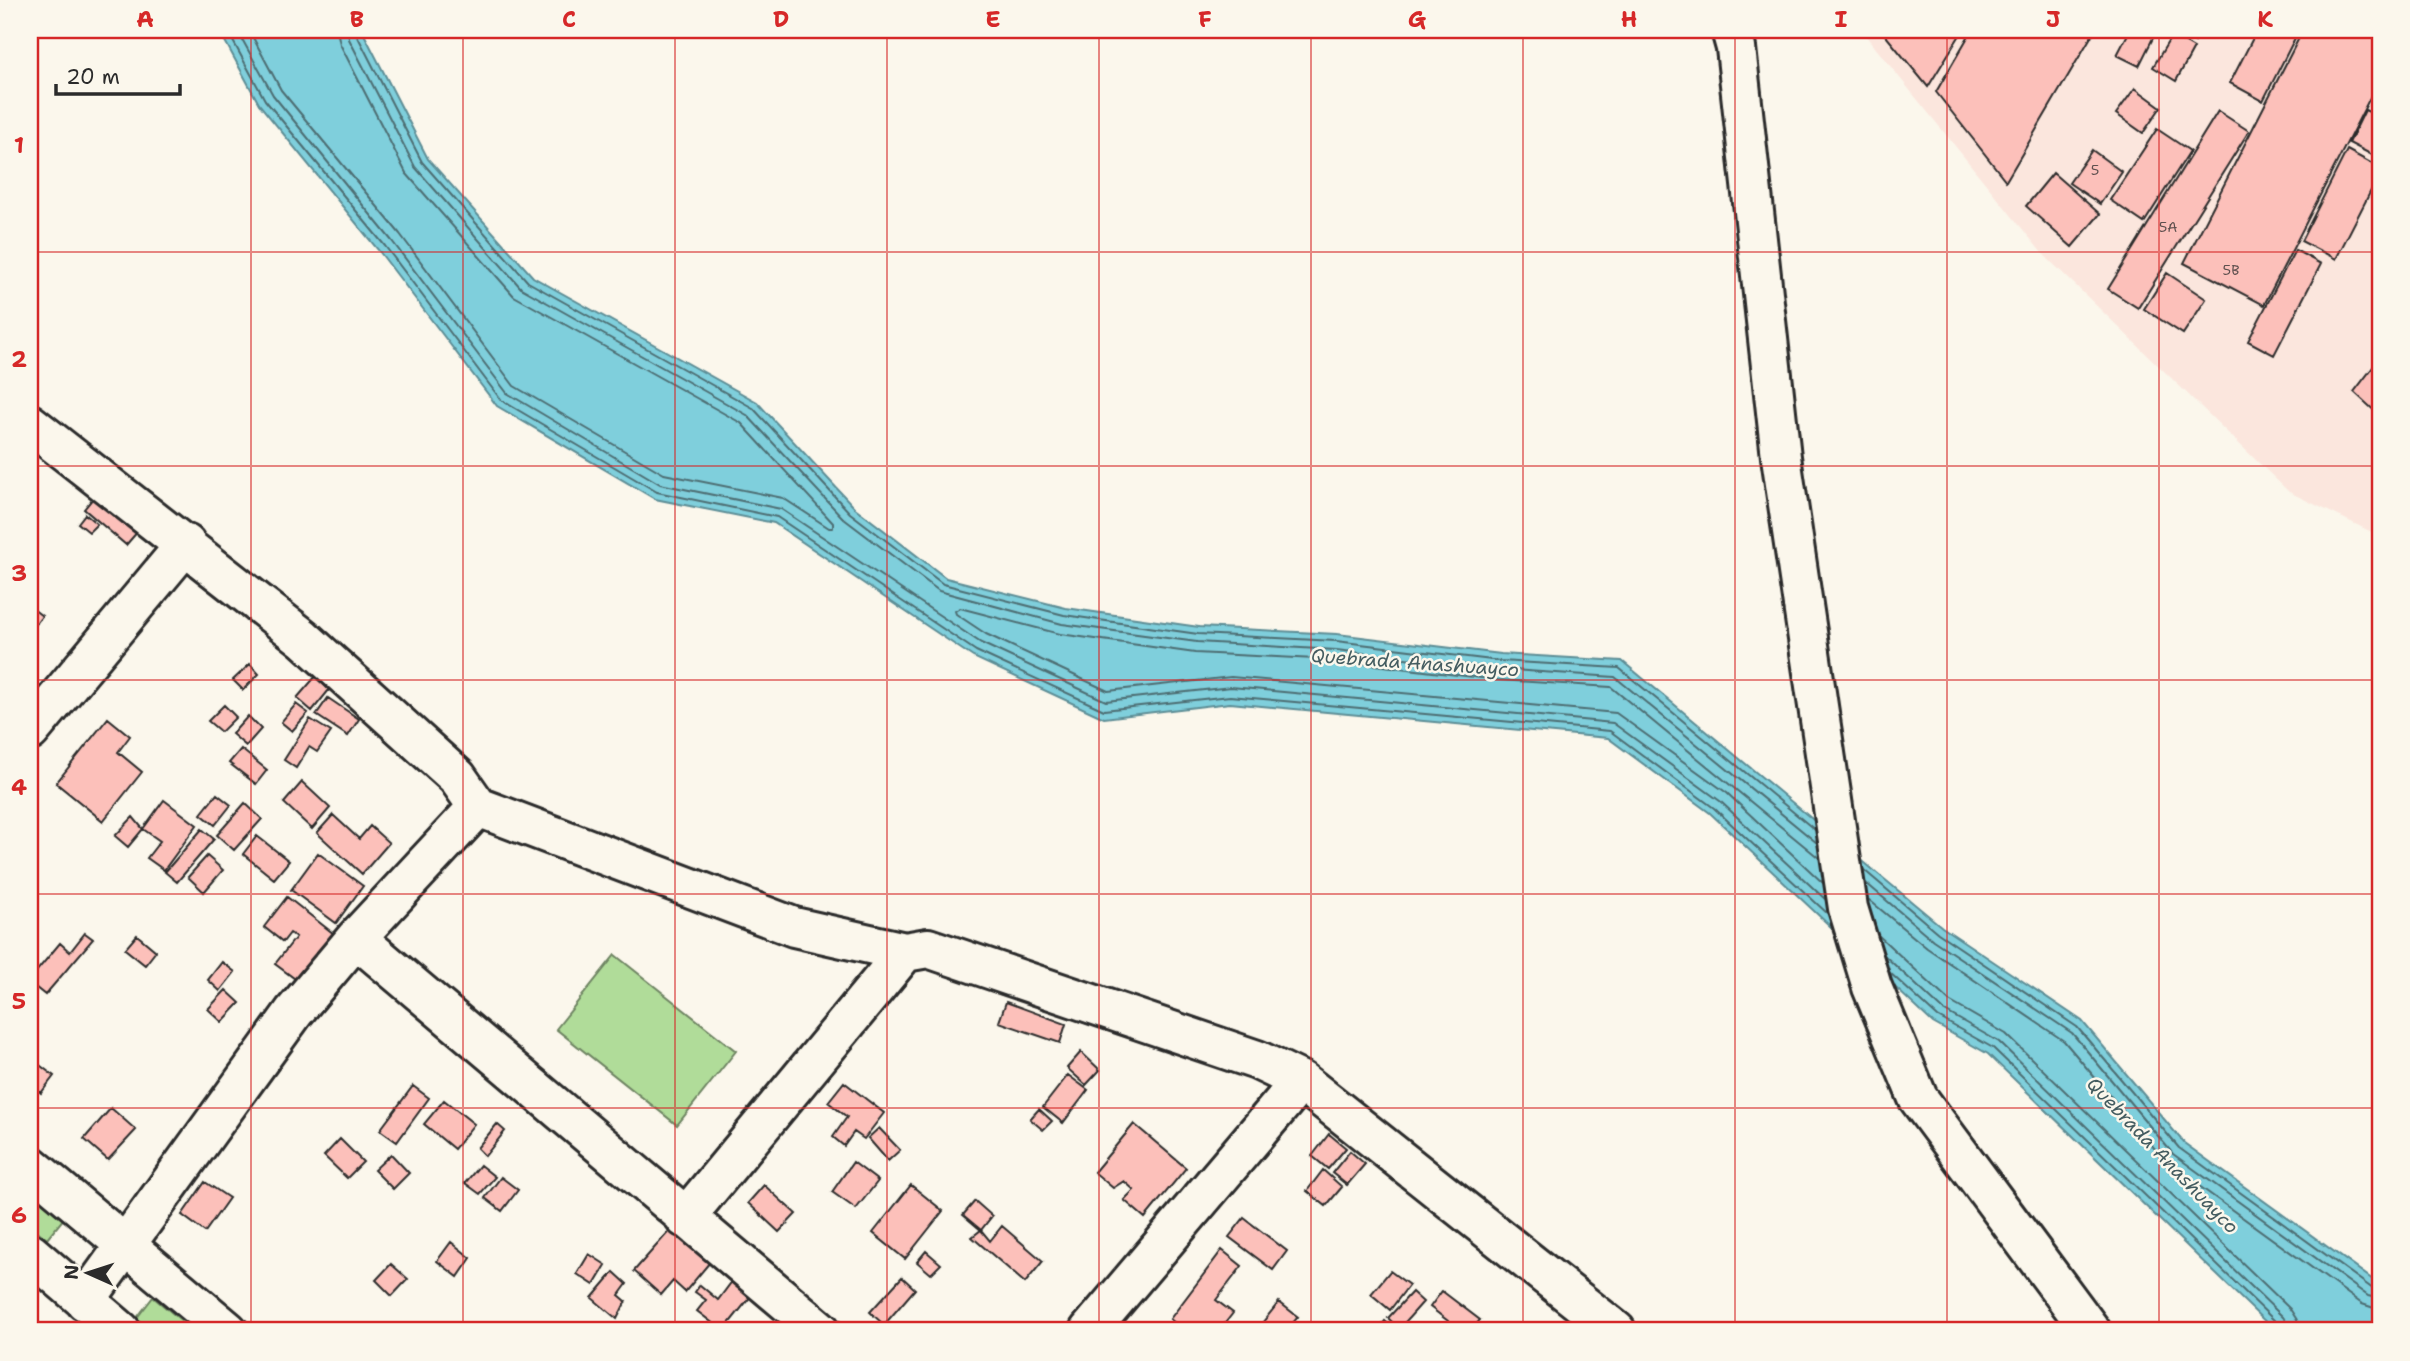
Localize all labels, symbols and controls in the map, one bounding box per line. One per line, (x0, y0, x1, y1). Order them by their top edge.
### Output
text: A (136, 4, 154, 34)
text: B (350, 4, 364, 34)
text: C (562, 4, 576, 34)
text: D (773, 4, 789, 34)
text: E (985, 4, 1001, 34)
text: F (1198, 4, 1212, 34)
text: G (1408, 4, 1427, 34)
text: H (1621, 4, 1637, 34)
text: I (1835, 4, 1848, 34)
text: J (2046, 4, 2060, 34)
text: K (2257, 4, 2273, 34)
scale bar (56, 52, 180, 96)
text: 20 m (66, 63, 120, 91)
text: 1 (14, 130, 24, 160)
house number: 5 (2091, 161, 2099, 179)
house number: 5A (2159, 218, 2177, 236)
house number: 5B (2223, 261, 2239, 279)
text: 2 (11, 344, 27, 374)
text: 3 (11, 558, 27, 588)
water label: Quebrada Anashuayco (1310, 643, 1520, 682)
text: 4 (11, 772, 27, 802)
text: 5 (12, 986, 26, 1016)
water label: Quebrada Anashuayco (2081, 1072, 2244, 1239)
text: 6 (11, 1200, 27, 1230)
north arrow (52, 1238, 122, 1308)
text: N (59, 1264, 84, 1280)

